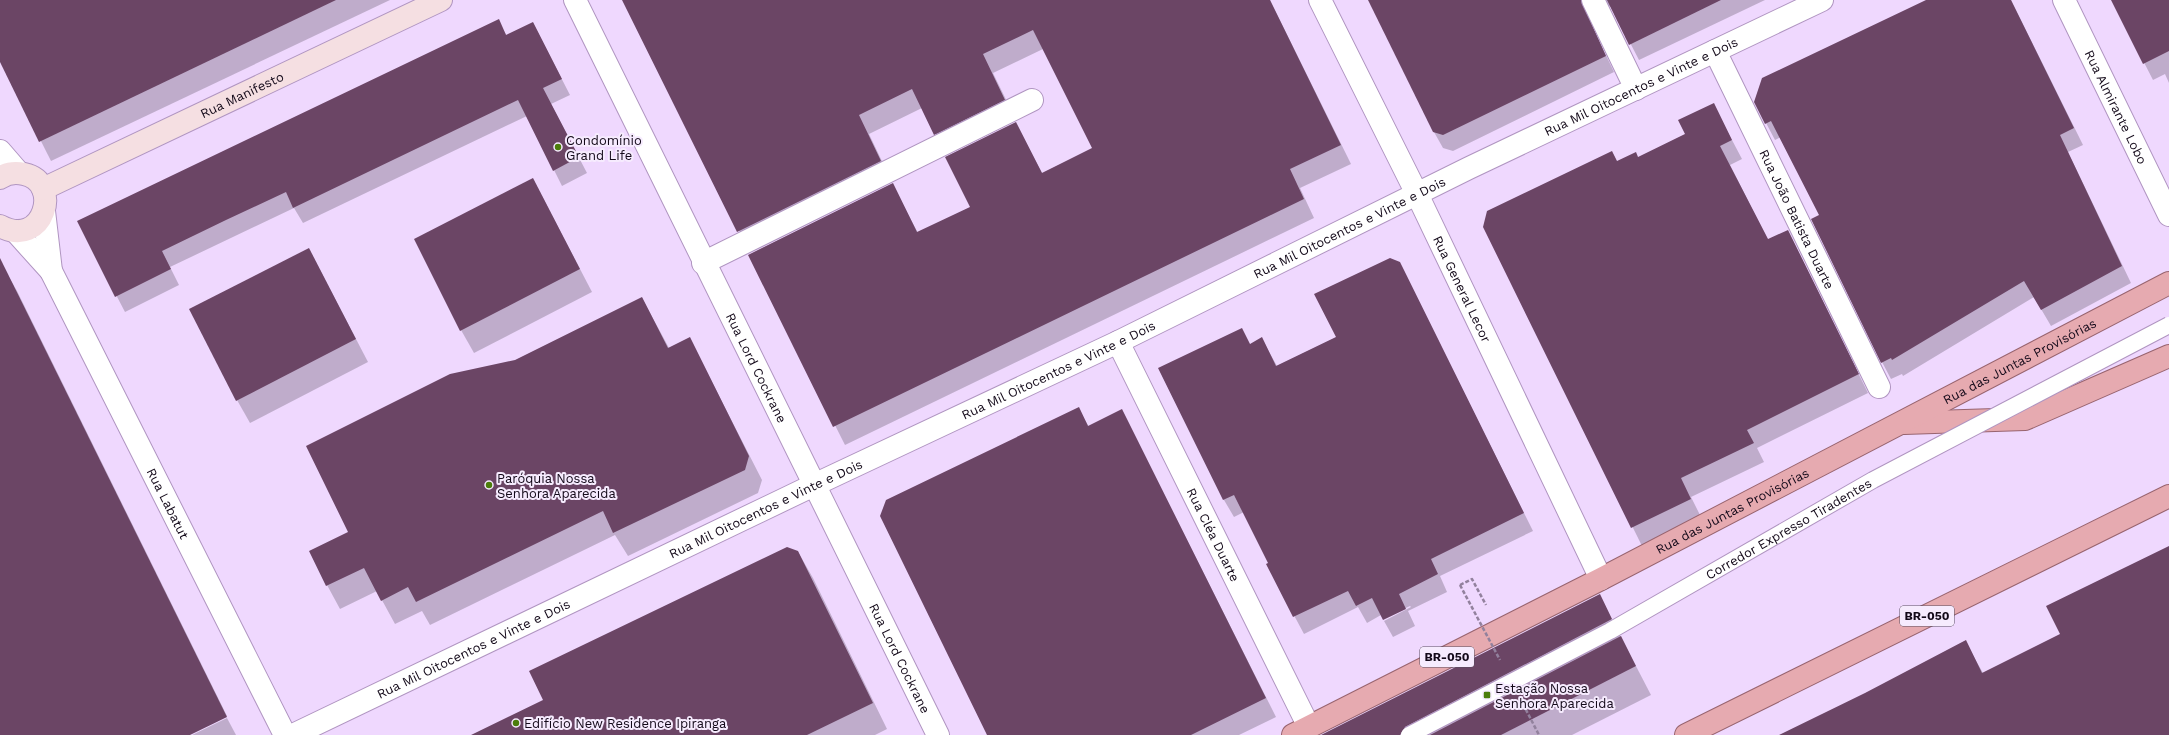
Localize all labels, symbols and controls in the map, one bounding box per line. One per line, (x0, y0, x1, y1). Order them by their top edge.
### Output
street label: Rua Mil Oitocentos e Vinte e Dois (1542, 34, 1740, 139)
street label: Rua Almirante Lobo (2082, 48, 2150, 167)
street label: Rua Manifesto (198, 69, 286, 121)
place label: Condomínio Grand Life (566, 133, 642, 163)
marker: Condomínio Grand Life (553, 142, 563, 152)
street label: Rua João Batista Duarte (1756, 147, 1837, 291)
street label: Rua Mil Oitocentos e Vinte e Dois (1251, 174, 1448, 282)
street label: Rua General Lecor (1430, 233, 1494, 345)
street label: Rua Lord Cockrane (723, 310, 790, 425)
street label: Rua das Juntas Provisórias (1940, 315, 2099, 408)
street label: Rua Mil Oitocentos e Vinte e Dois (959, 318, 1158, 423)
street label: Rua Mil Oitocentos e Vinte e Dois (667, 456, 865, 562)
street label: Rua das Juntas Provisórias (1653, 465, 1812, 557)
street label: Rua Labatut (144, 466, 192, 542)
place label: Paróquia Nossa Senhora Aparecida (497, 471, 616, 501)
street label: Corredor Expresso Tiradentes (1703, 475, 1874, 583)
marker: Paróquia Nossa Senhora Aparecida (484, 480, 494, 490)
street label: Rua Cléa Duarte (1184, 486, 1243, 584)
street label: Rua Mil Oitocentos e Vinte e Dois (374, 596, 573, 702)
street label: Rua Lord Cockrane (866, 601, 933, 716)
road number: BR-050 (1900, 606, 1954, 626)
road number: BR-050 (1420, 647, 1474, 667)
place label: Estação Nossa Senhora Aparecida (1495, 681, 1614, 711)
marker: Estação Nossa Senhora Aparecida (1482, 690, 1492, 700)
place label: Edifício New Residence Ipiranga (524, 716, 727, 731)
marker: Edifício New Residence Ipiranga (511, 718, 521, 728)

